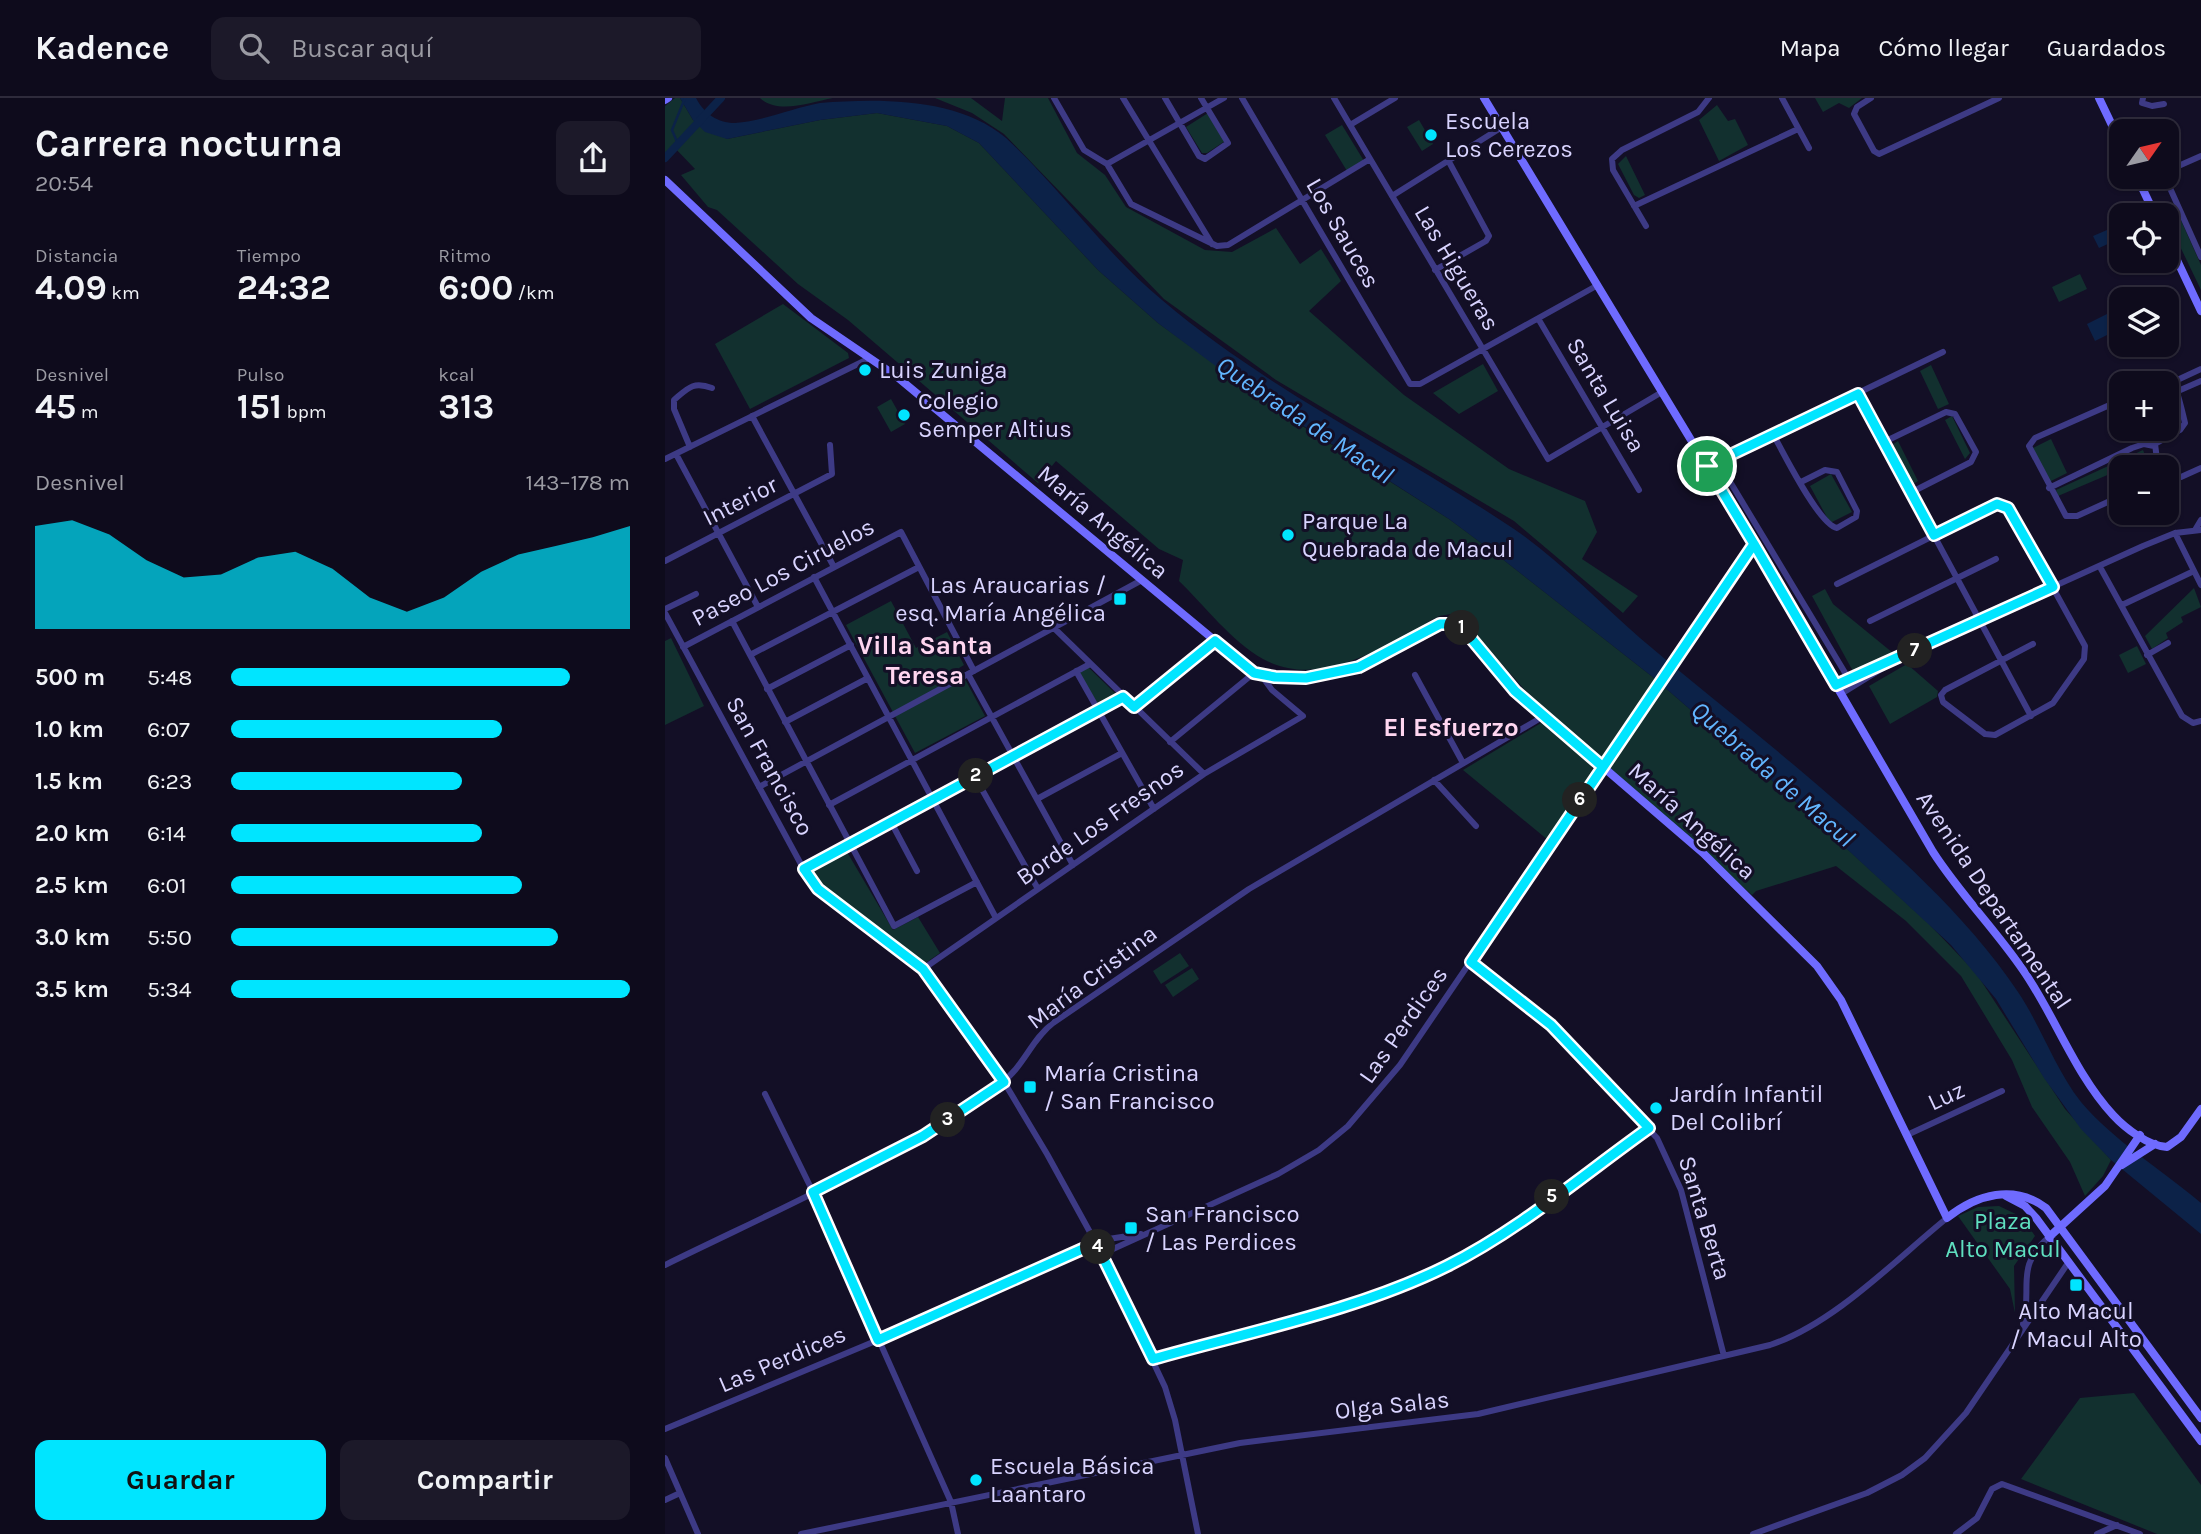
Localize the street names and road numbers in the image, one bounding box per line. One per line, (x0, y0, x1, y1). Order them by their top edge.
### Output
street label: Los Sauces (1300, 173, 1386, 293)
street label: Las Higueras (1409, 200, 1505, 336)
street label: Santa Luisa (1561, 333, 1651, 457)
street label: María Angélica (1032, 459, 1174, 585)
street label: Interior (698, 470, 782, 532)
street label: Paseo Los Ciruelos (687, 512, 879, 632)
street label: San Francisco (720, 692, 820, 840)
street label: Borde Los Fresnos (1011, 755, 1189, 891)
street label: María Angélica (1622, 756, 1762, 886)
street label: Avenida Departamental (1911, 786, 2077, 1014)
street label: María Cristina (1022, 919, 1162, 1035)
street label: Las Perdices (1353, 961, 1453, 1089)
street label: Luz (1923, 1075, 1969, 1117)
street label: Santa Berta (1673, 1153, 1737, 1283)
street label: Las Perdices (714, 1320, 850, 1398)
street label: Olga Salas (1333, 1385, 1451, 1425)

